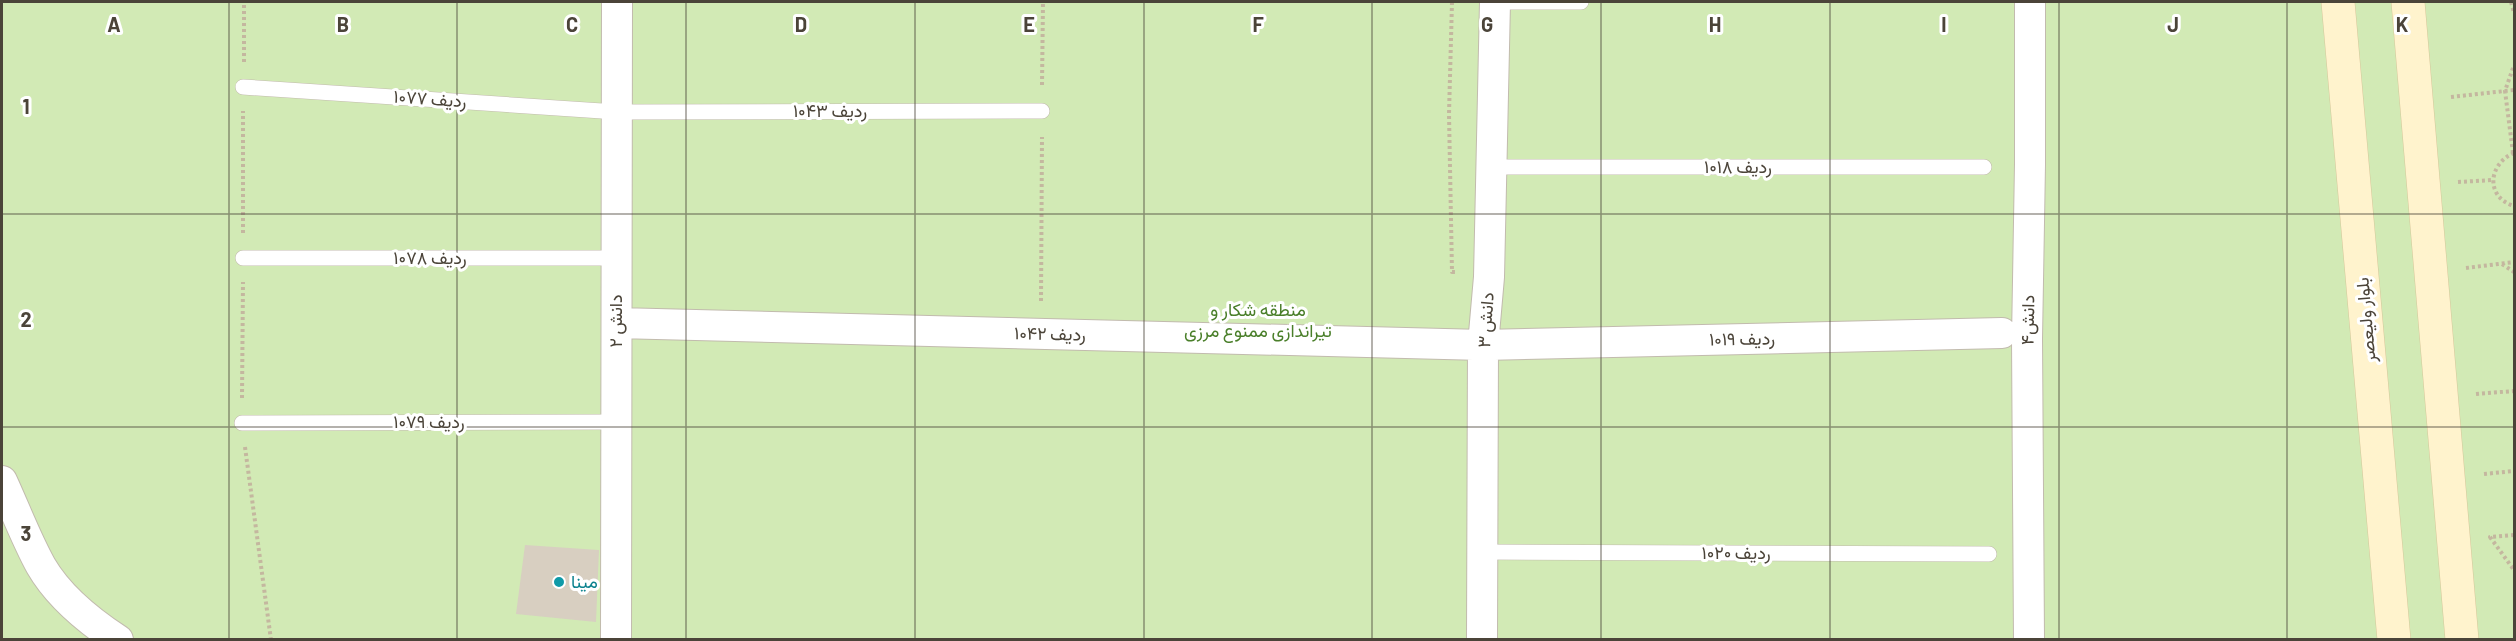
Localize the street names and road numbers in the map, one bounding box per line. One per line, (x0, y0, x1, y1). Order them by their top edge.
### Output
street label: ردیف ۱۰۷۷ (393, 84, 467, 113)
street label: ردیف ۱۰۴۳ (793, 99, 867, 122)
street label: ردیف ۱۰۱۸ (1704, 155, 1772, 178)
street label: ردیف ۱۰۷۸ (393, 246, 467, 269)
street label: بلوار ولیعصر (2350, 276, 2381, 365)
street label: دانش ۳ (1472, 291, 1499, 349)
street label: دانش ۲ (604, 294, 627, 348)
street label: دانش۴ (2016, 295, 2039, 345)
street label: ردیف ۱۰۴۲ (1014, 321, 1086, 346)
street label: ردیف ۱۰۱۹ (1709, 326, 1775, 351)
street label: ردیف ۱۰۷۹ (393, 410, 465, 433)
street label: ردیف ۱۰۲۰ (1701, 541, 1771, 564)

